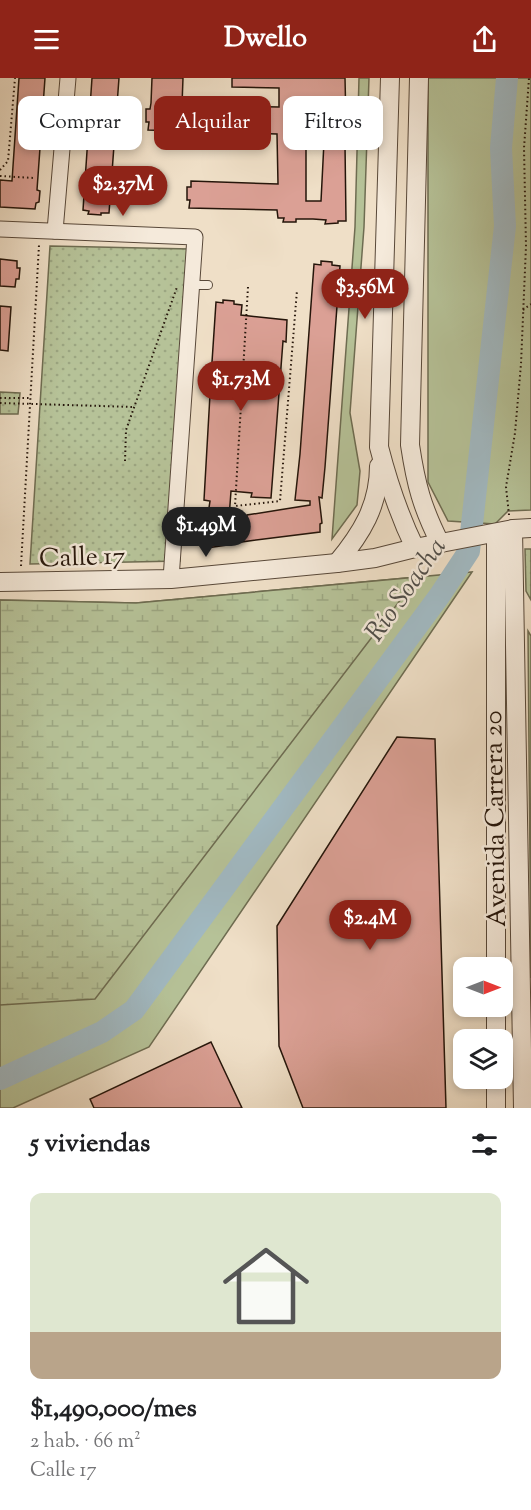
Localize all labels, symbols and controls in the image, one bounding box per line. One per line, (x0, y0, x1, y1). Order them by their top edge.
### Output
text: Dwello (224, 20, 307, 59)
icon: menu (30, 23, 63, 56)
icon: share (468, 23, 501, 56)
chip: Comprar (18, 96, 142, 150)
chip: Alquilar (154, 96, 271, 150)
chip: Filtros (283, 96, 383, 150)
pin: $2.37M (74, 166, 172, 217)
text: $2.37M (92, 171, 154, 200)
pin: $3.56M (316, 269, 414, 320)
text: $3.56M (336, 274, 394, 303)
pin: $1.73M (192, 361, 290, 412)
text: $1.73M (212, 366, 270, 395)
pin: $1.49M (157, 507, 255, 558)
text: $1.49M (176, 512, 236, 541)
water label: Río Soacha (357, 531, 457, 650)
street label: Calle 17 (38, 539, 126, 578)
street label: Avenida Carrera 20 (476, 710, 517, 928)
pin: $2.4M (328, 900, 412, 951)
text: $2.4M (343, 905, 397, 934)
north arrow (453, 957, 513, 1017)
map controls (453, 957, 513, 1089)
button: layers (453, 1029, 513, 1089)
text: 5 viviendas (30, 1126, 150, 1163)
icon: filters (468, 1128, 501, 1161)
icon: home (212, 1232, 320, 1340)
text: $1,490,000/mes (30, 1391, 197, 1428)
text: 2 hab. · 66 m² (30, 1428, 141, 1457)
text: Calle 17 (30, 1457, 96, 1486)

